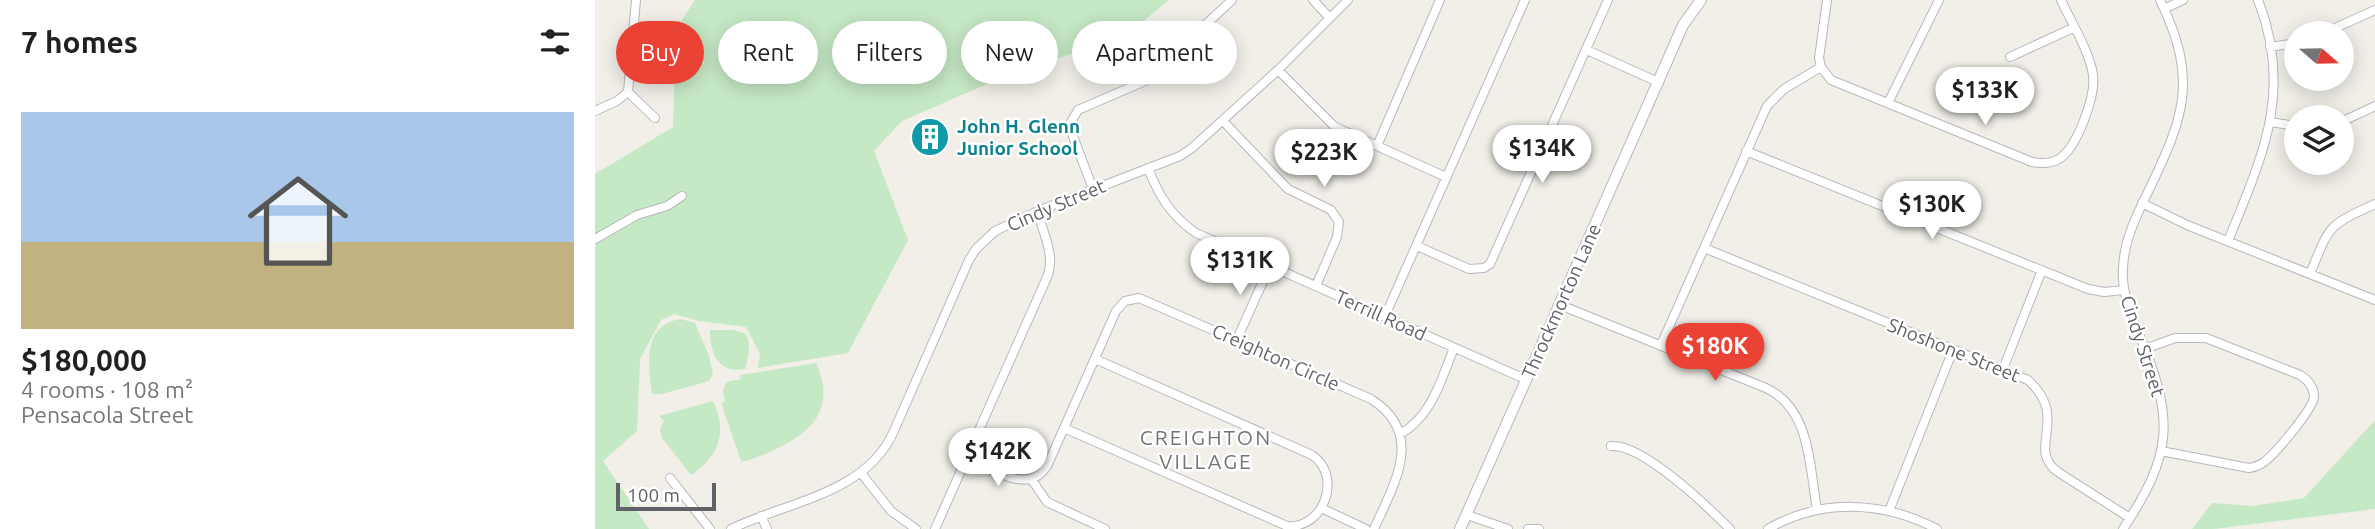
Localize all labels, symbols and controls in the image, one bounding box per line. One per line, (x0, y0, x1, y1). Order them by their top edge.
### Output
chip: Buy (616, 21, 704, 84)
chip: Rent (718, 21, 818, 84)
chip: Filters (832, 21, 947, 84)
chip: New (961, 21, 1058, 84)
chip: Apartment (1072, 21, 1237, 84)
north arrow (2284, 21, 2354, 91)
map controls (2284, 21, 2354, 175)
icon: filters (536, 23, 574, 61)
text: 7 homes (21, 25, 138, 59)
pin: $133K (1936, 68, 2034, 127)
text: $133K (1951, 77, 2019, 102)
button: layers (2284, 105, 2354, 175)
place label: John H. Glenn Junior School (957, 115, 1080, 159)
building icon: John H. Glenn Junior School (909, 116, 951, 158)
pin: $134K (1493, 125, 1591, 185)
pin: $223K (1275, 130, 1373, 189)
text: $134K (1508, 135, 1576, 160)
text: $223K (1290, 139, 1358, 164)
icon: home (235, 158, 361, 284)
street label: Cindy Street (1003, 174, 1109, 236)
pin: $130K (1883, 182, 1981, 241)
text: $130K (1898, 191, 1966, 216)
street label: Throckmorton Lane (1517, 220, 1605, 382)
pin: $131K (1191, 238, 1289, 297)
text: $131K (1206, 247, 1274, 272)
street label: Terrill Road (1332, 285, 1430, 345)
street label: Cindy Street (2116, 293, 2170, 400)
street label: Shoshone Street (1885, 313, 2024, 387)
street label: Creighton Circle (1209, 319, 1343, 395)
pin: $180K (1666, 324, 1764, 383)
text: $180K (1681, 333, 1749, 358)
text: $180,000 (21, 343, 147, 377)
text: 4 rooms · 108 m² (21, 377, 193, 402)
text: Pensacola Street (21, 402, 193, 427)
district label: CREIGHTON VILLAGE (1140, 425, 1272, 473)
pin: $142K (949, 428, 1047, 488)
text: $142K (964, 438, 1032, 463)
scale bar (616, 480, 716, 512)
text: 100 m (627, 484, 680, 506)

